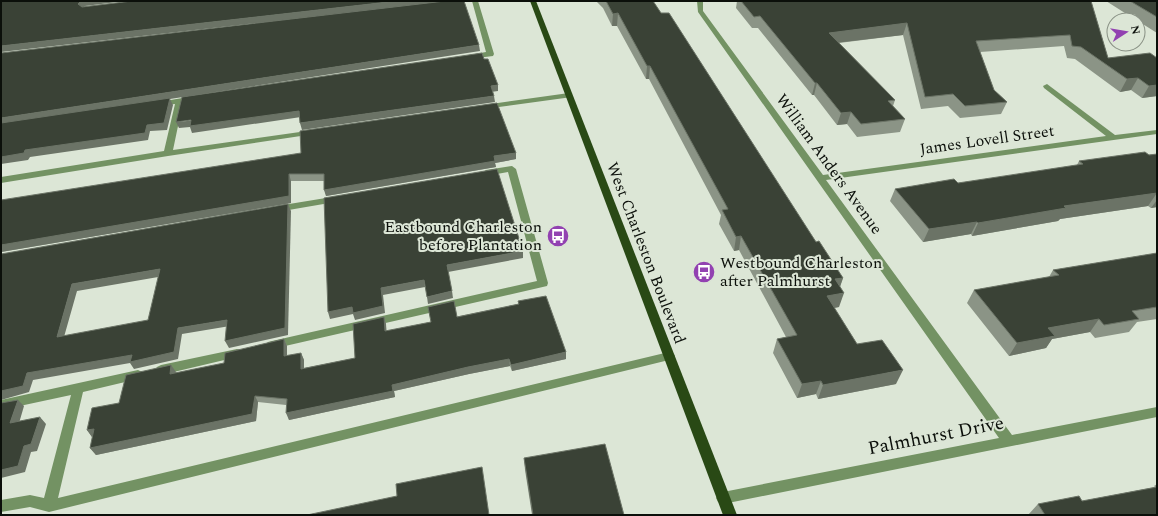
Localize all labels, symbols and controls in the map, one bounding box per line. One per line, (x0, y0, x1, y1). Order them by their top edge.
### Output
north arrow (1106, 12, 1146, 52)
text: N (1126, 24, 1145, 36)
street label: William Anders Avenue (770, 89, 888, 239)
street label: James Lovell Street (918, 119, 1056, 161)
street label: West Charleston Boulevard (600, 159, 692, 347)
place label: Eastbound Charleston before Plantation (385, 215, 542, 257)
bus stop icon: Eastbound Charleston before Plantation (545, 223, 571, 249)
place label: Westbound Charleston after Palmhurst (720, 251, 882, 293)
bus stop icon: Westbound Charleston after Palmhurst (691, 259, 717, 285)
street label: Palmhurst Drive (865, 409, 1007, 463)

